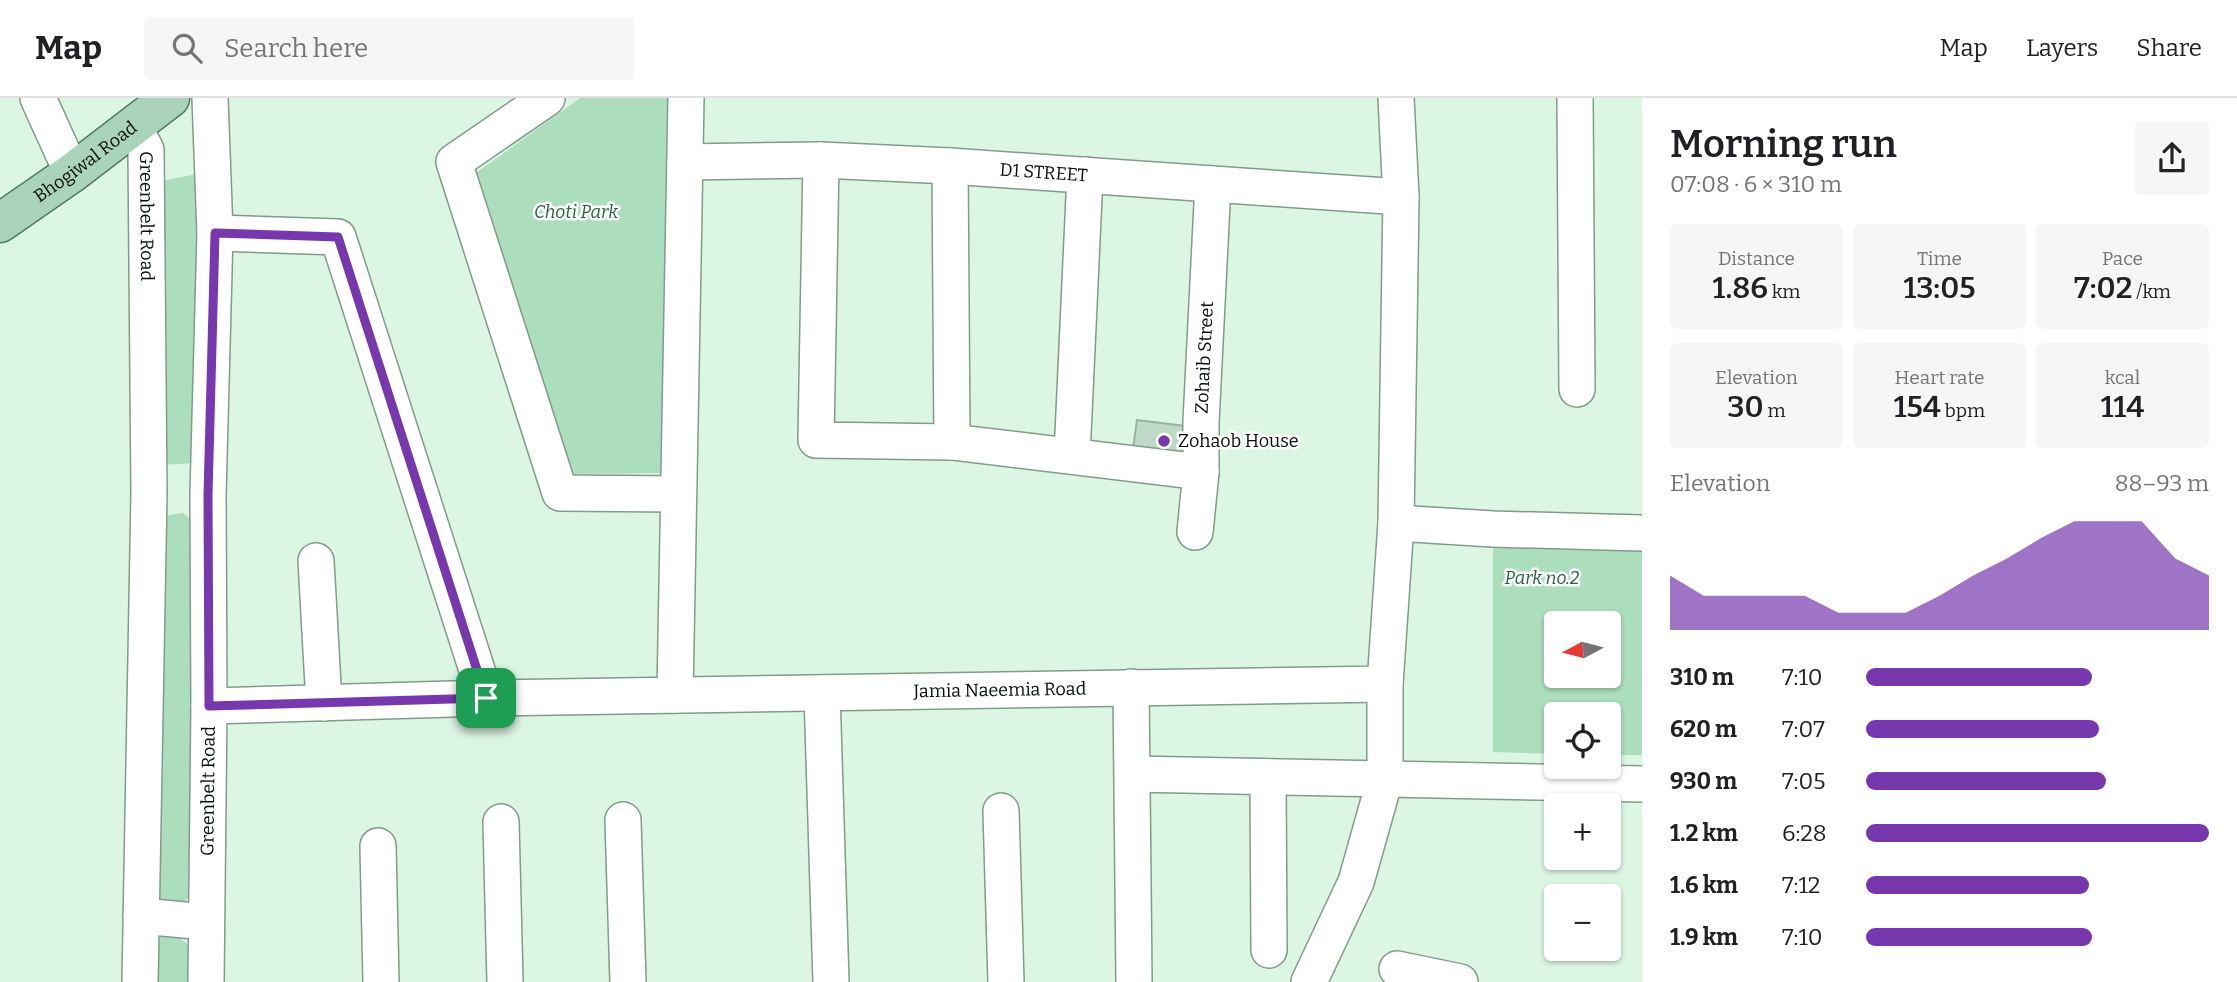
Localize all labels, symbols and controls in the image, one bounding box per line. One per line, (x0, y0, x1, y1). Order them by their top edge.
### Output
search box (144, 17, 634, 80)
text: Map (35, 28, 102, 68)
icon: search (168, 29, 206, 67)
text: Search here (224, 33, 368, 64)
text: Map (1940, 34, 1988, 62)
text: Layers (2026, 34, 2098, 62)
text: Share (2136, 34, 2202, 62)
street label: Bhogiwal Road (30, 116, 142, 207)
text: Morning run (1670, 121, 1897, 167)
button: share (2135, 121, 2209, 195)
street label: Greenbelt Road (135, 151, 158, 282)
street label: D1 STREET (999, 158, 1089, 186)
text: 07:08 · 6 × 310 m (1670, 170, 1842, 198)
park label: Choti Park (534, 201, 618, 223)
text: Distance (1718, 247, 1795, 270)
text: Time (1917, 247, 1962, 270)
text: Pace (2102, 247, 2143, 270)
text: 1.86 (1713, 270, 1768, 306)
text: 13:05 (1903, 270, 1976, 306)
text: 7:02 (2074, 270, 2132, 306)
text: km (1768, 280, 1800, 303)
text: /km (2132, 280, 2171, 303)
street label: Zohaib Street (1190, 300, 1218, 414)
text: Elevation (1715, 366, 1798, 389)
text: Heart rate (1895, 366, 1984, 389)
text: kcal (2105, 366, 2140, 389)
text: 30 (1727, 389, 1764, 425)
text: 154 (1894, 389, 1941, 425)
text: 114 (2101, 389, 2144, 425)
text: m (1764, 399, 1786, 422)
text: bpm (1941, 399, 1985, 422)
place label: Zohaob House (1178, 430, 1299, 452)
marker: Zohaob House (1156, 433, 1172, 449)
text: Elevation (1670, 469, 1770, 497)
text: 88–93 m (2115, 469, 2209, 497)
park label: Park no.2 (1505, 567, 1580, 589)
north arrow (1544, 611, 1620, 688)
map controls (1544, 611, 1621, 961)
text: 310 m (1670, 663, 1734, 691)
text: 7:10 (1782, 663, 1822, 691)
pin (456, 668, 516, 728)
street label: Jamia Naeemia Road (912, 678, 1087, 702)
icon: arrive (467, 679, 505, 717)
button: locate (1544, 702, 1621, 779)
text: 620 m (1670, 715, 1737, 743)
text: 7:07 (1782, 715, 1825, 743)
street label: Greenbelt Road (196, 726, 220, 856)
text: 930 m (1670, 767, 1737, 795)
text: 7:05 (1782, 767, 1825, 795)
button: + (1544, 793, 1621, 870)
text: 1.2 km (1670, 819, 1738, 847)
text: 6:28 (1782, 819, 1827, 847)
text: 1.6 km (1670, 871, 1738, 899)
text: 7:12 (1782, 871, 1820, 899)
button: − (1544, 884, 1621, 961)
text: 1.9 km (1670, 923, 1738, 951)
text: 7:10 (1782, 923, 1822, 951)

